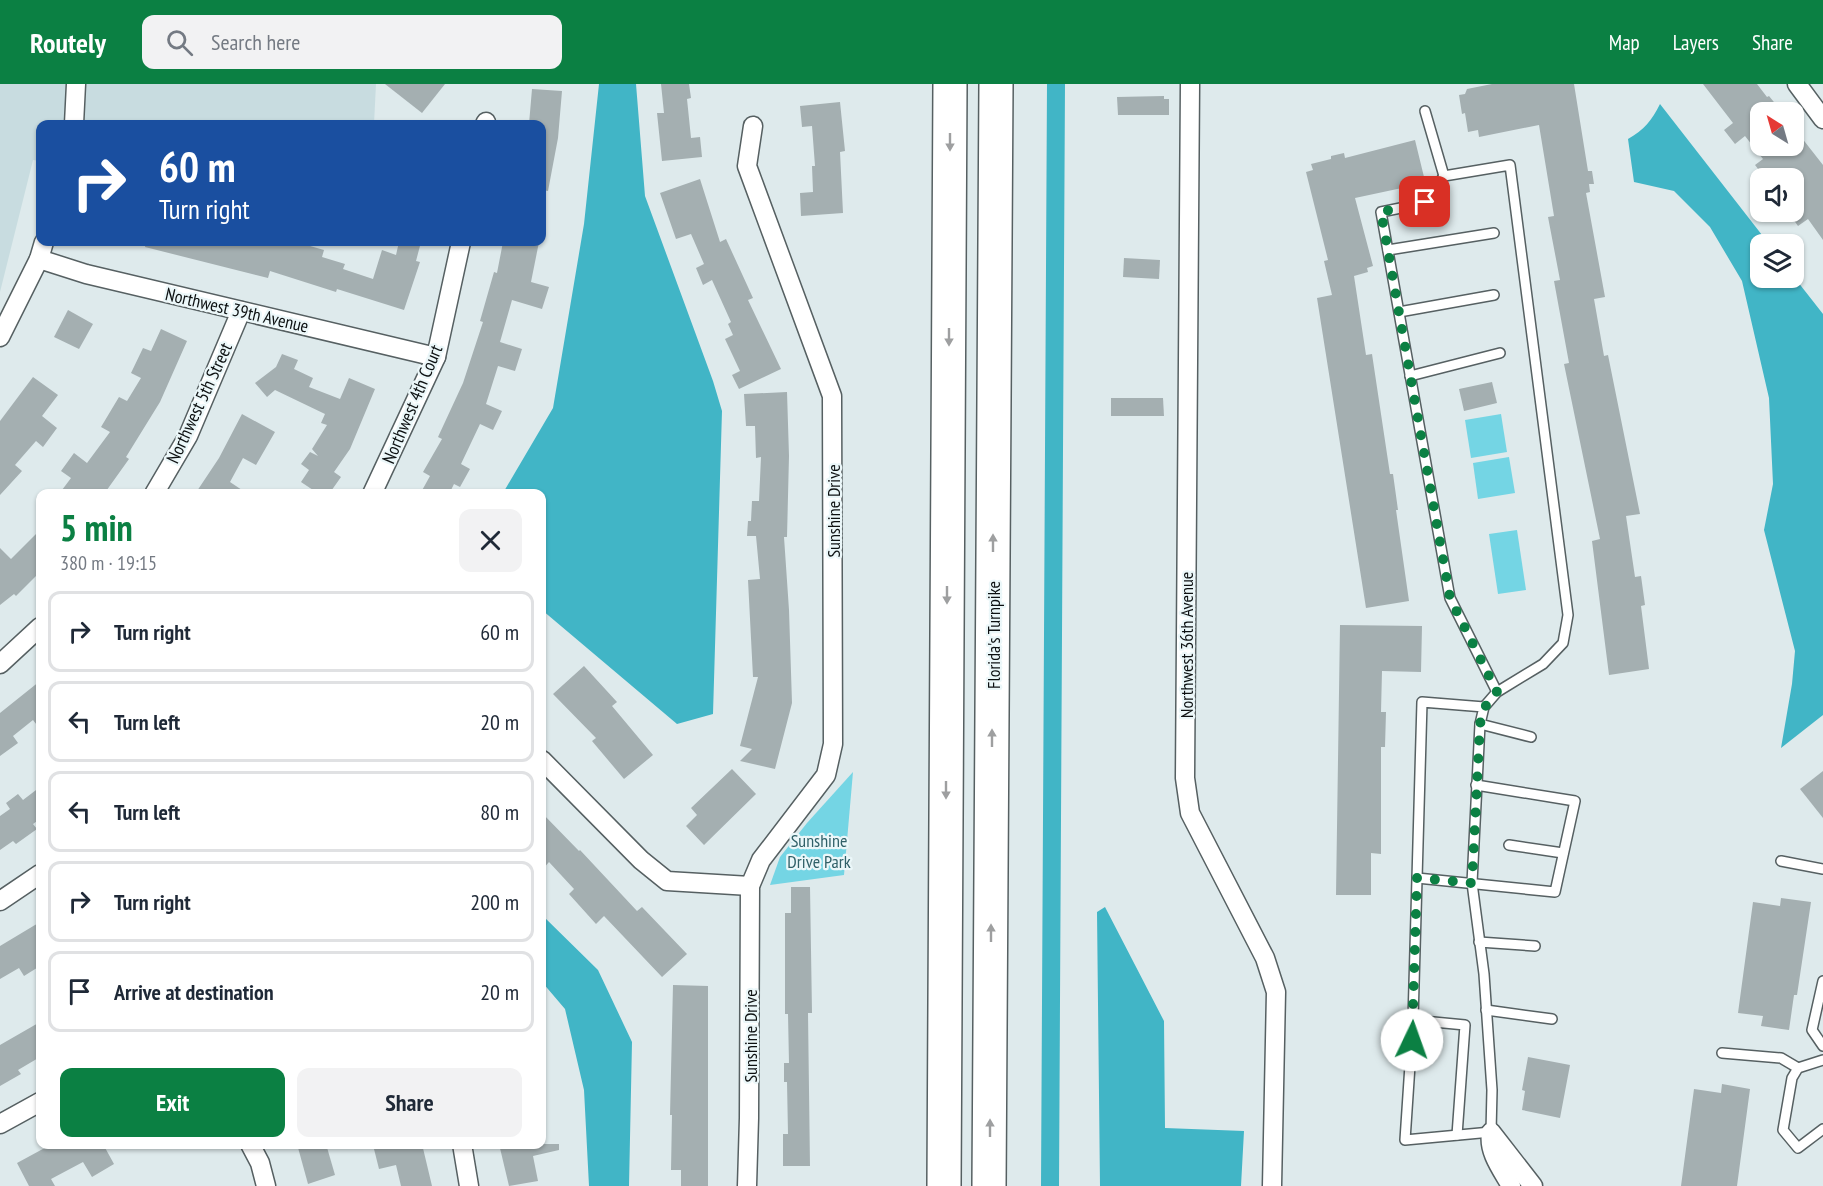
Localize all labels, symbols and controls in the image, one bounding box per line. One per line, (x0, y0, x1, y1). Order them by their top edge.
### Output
search box (142, 15, 562, 69)
text: Routely (30, 24, 106, 61)
icon: search (163, 26, 196, 59)
text: Search here (211, 28, 300, 56)
text: Map (1609, 29, 1640, 56)
text: Layers (1673, 29, 1719, 56)
text: Share (1752, 29, 1793, 56)
north arrow (1750, 102, 1804, 156)
map controls (1750, 102, 1804, 288)
one-way arrow (945, 133, 955, 152)
text: 60 m (159, 139, 236, 194)
icon: right (60, 144, 138, 222)
button: sound (1750, 168, 1804, 222)
pin (1399, 176, 1450, 227)
icon: arrive (1408, 185, 1441, 218)
text: Turn right (159, 192, 250, 226)
button: layers (1750, 234, 1804, 288)
street label: Northwest 39th Avenue (163, 282, 311, 338)
one-way arrow (944, 328, 954, 347)
street label: Northwest 5th Street (161, 339, 237, 467)
street label: Northwest 4th Court (377, 341, 447, 467)
street label: Sunshine Drive (822, 464, 845, 558)
text: 5 min (60, 504, 133, 551)
button: close (459, 509, 522, 572)
one-way arrow (988, 533, 998, 552)
text: 380 m · 19:15 (60, 550, 157, 576)
street label: Northwest 36th Avenue (1175, 572, 1198, 718)
street label: Florida's Turnpike (982, 581, 1005, 689)
one-way arrow (942, 586, 952, 605)
icon: right (63, 615, 96, 648)
text: Turn right (114, 618, 191, 646)
text: 60 m (480, 618, 519, 646)
icon: left (63, 705, 96, 738)
text: Turn left (114, 708, 180, 736)
text: 20 m (480, 708, 519, 736)
one-way arrow (987, 728, 997, 747)
one-way arrow (941, 781, 951, 800)
icon: left (63, 795, 96, 828)
text: Turn left (114, 798, 180, 826)
text: 80 m (480, 798, 519, 826)
park label: Sunshine Drive Park (787, 829, 851, 873)
icon: right (63, 885, 96, 918)
text: Turn right (114, 888, 191, 916)
text: 200 m (470, 888, 519, 916)
one-way arrow (986, 923, 996, 942)
icon: arrive (63, 975, 96, 1008)
text: Arrive at destination (114, 978, 274, 1006)
text: 20 m (480, 978, 519, 1006)
street label: Sunshine Drive (739, 989, 762, 1083)
position arrow (1380, 1008, 1444, 1072)
button: Exit (60, 1068, 285, 1137)
button: Share (297, 1068, 522, 1137)
one-way arrow (985, 1118, 995, 1137)

